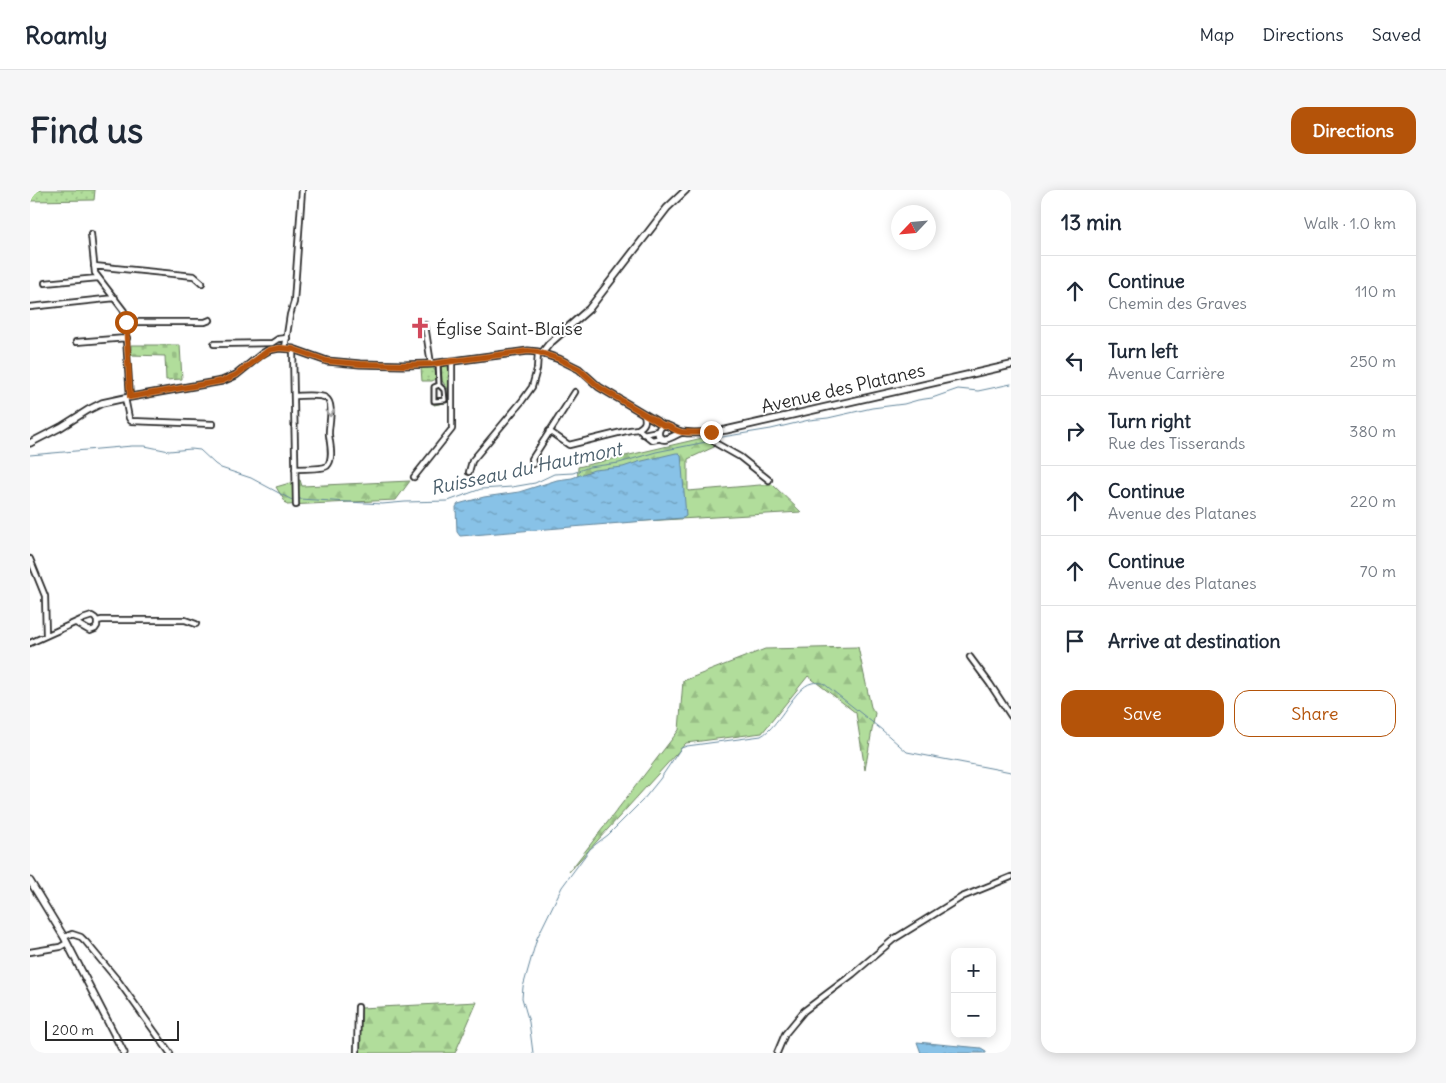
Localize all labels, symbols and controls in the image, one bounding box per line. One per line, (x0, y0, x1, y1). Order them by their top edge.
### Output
text: Roamly (25, 20, 107, 50)
text: Map (1199, 23, 1234, 46)
text: Directions (1262, 23, 1344, 46)
text: Saved (1372, 23, 1421, 46)
button: Directions (1291, 107, 1416, 154)
text: Find us (30, 108, 143, 152)
north arrow (891, 205, 936, 250)
text: 13 min (1061, 209, 1122, 236)
text: Walk · 1.0 km (1304, 213, 1396, 233)
text: Continue (1108, 269, 1185, 293)
icon: ahead (1061, 277, 1089, 305)
text: 110 m (1355, 281, 1396, 301)
text: Chemin des Graves (1108, 293, 1247, 313)
route start (115, 311, 138, 334)
church icon: Église Saint-Blaise (407, 315, 433, 341)
place label: Église Saint-Blaise (436, 317, 583, 340)
text: Turn left (1108, 339, 1178, 363)
icon: left (1061, 347, 1089, 375)
text: 250 m (1350, 351, 1396, 371)
street label: Avenue des Platanes (759, 358, 927, 418)
text: Avenue Carrière (1108, 363, 1225, 383)
text: Turn right (1108, 409, 1191, 433)
one-way arrow (325, 410, 336, 418)
icon: right (1061, 417, 1089, 445)
route end (700, 421, 723, 444)
text: 380 m (1349, 421, 1396, 441)
text: Rue des Tisserands (1108, 433, 1245, 453)
water label: Ruisseau du Hautmont (428, 436, 626, 500)
text: Continue (1108, 479, 1185, 503)
icon: ahead (1061, 487, 1089, 515)
text: 220 m (1350, 491, 1396, 511)
text: Avenue des Platanes (1108, 503, 1257, 523)
text: Continue (1108, 549, 1185, 573)
icon: ahead (1061, 557, 1089, 585)
text: 70 m (1360, 561, 1396, 581)
text: Avenue des Platanes (1108, 573, 1257, 593)
icon: arrive (1061, 627, 1089, 655)
text: Arrive at destination (1108, 629, 1281, 653)
button: Save (1061, 690, 1224, 737)
button: Share (1234, 690, 1396, 737)
map controls (951, 948, 996, 1038)
button: + (951, 948, 996, 993)
button: − (951, 993, 996, 1038)
scale bar (45, 1018, 179, 1041)
text: 200 m (52, 1021, 94, 1039)

